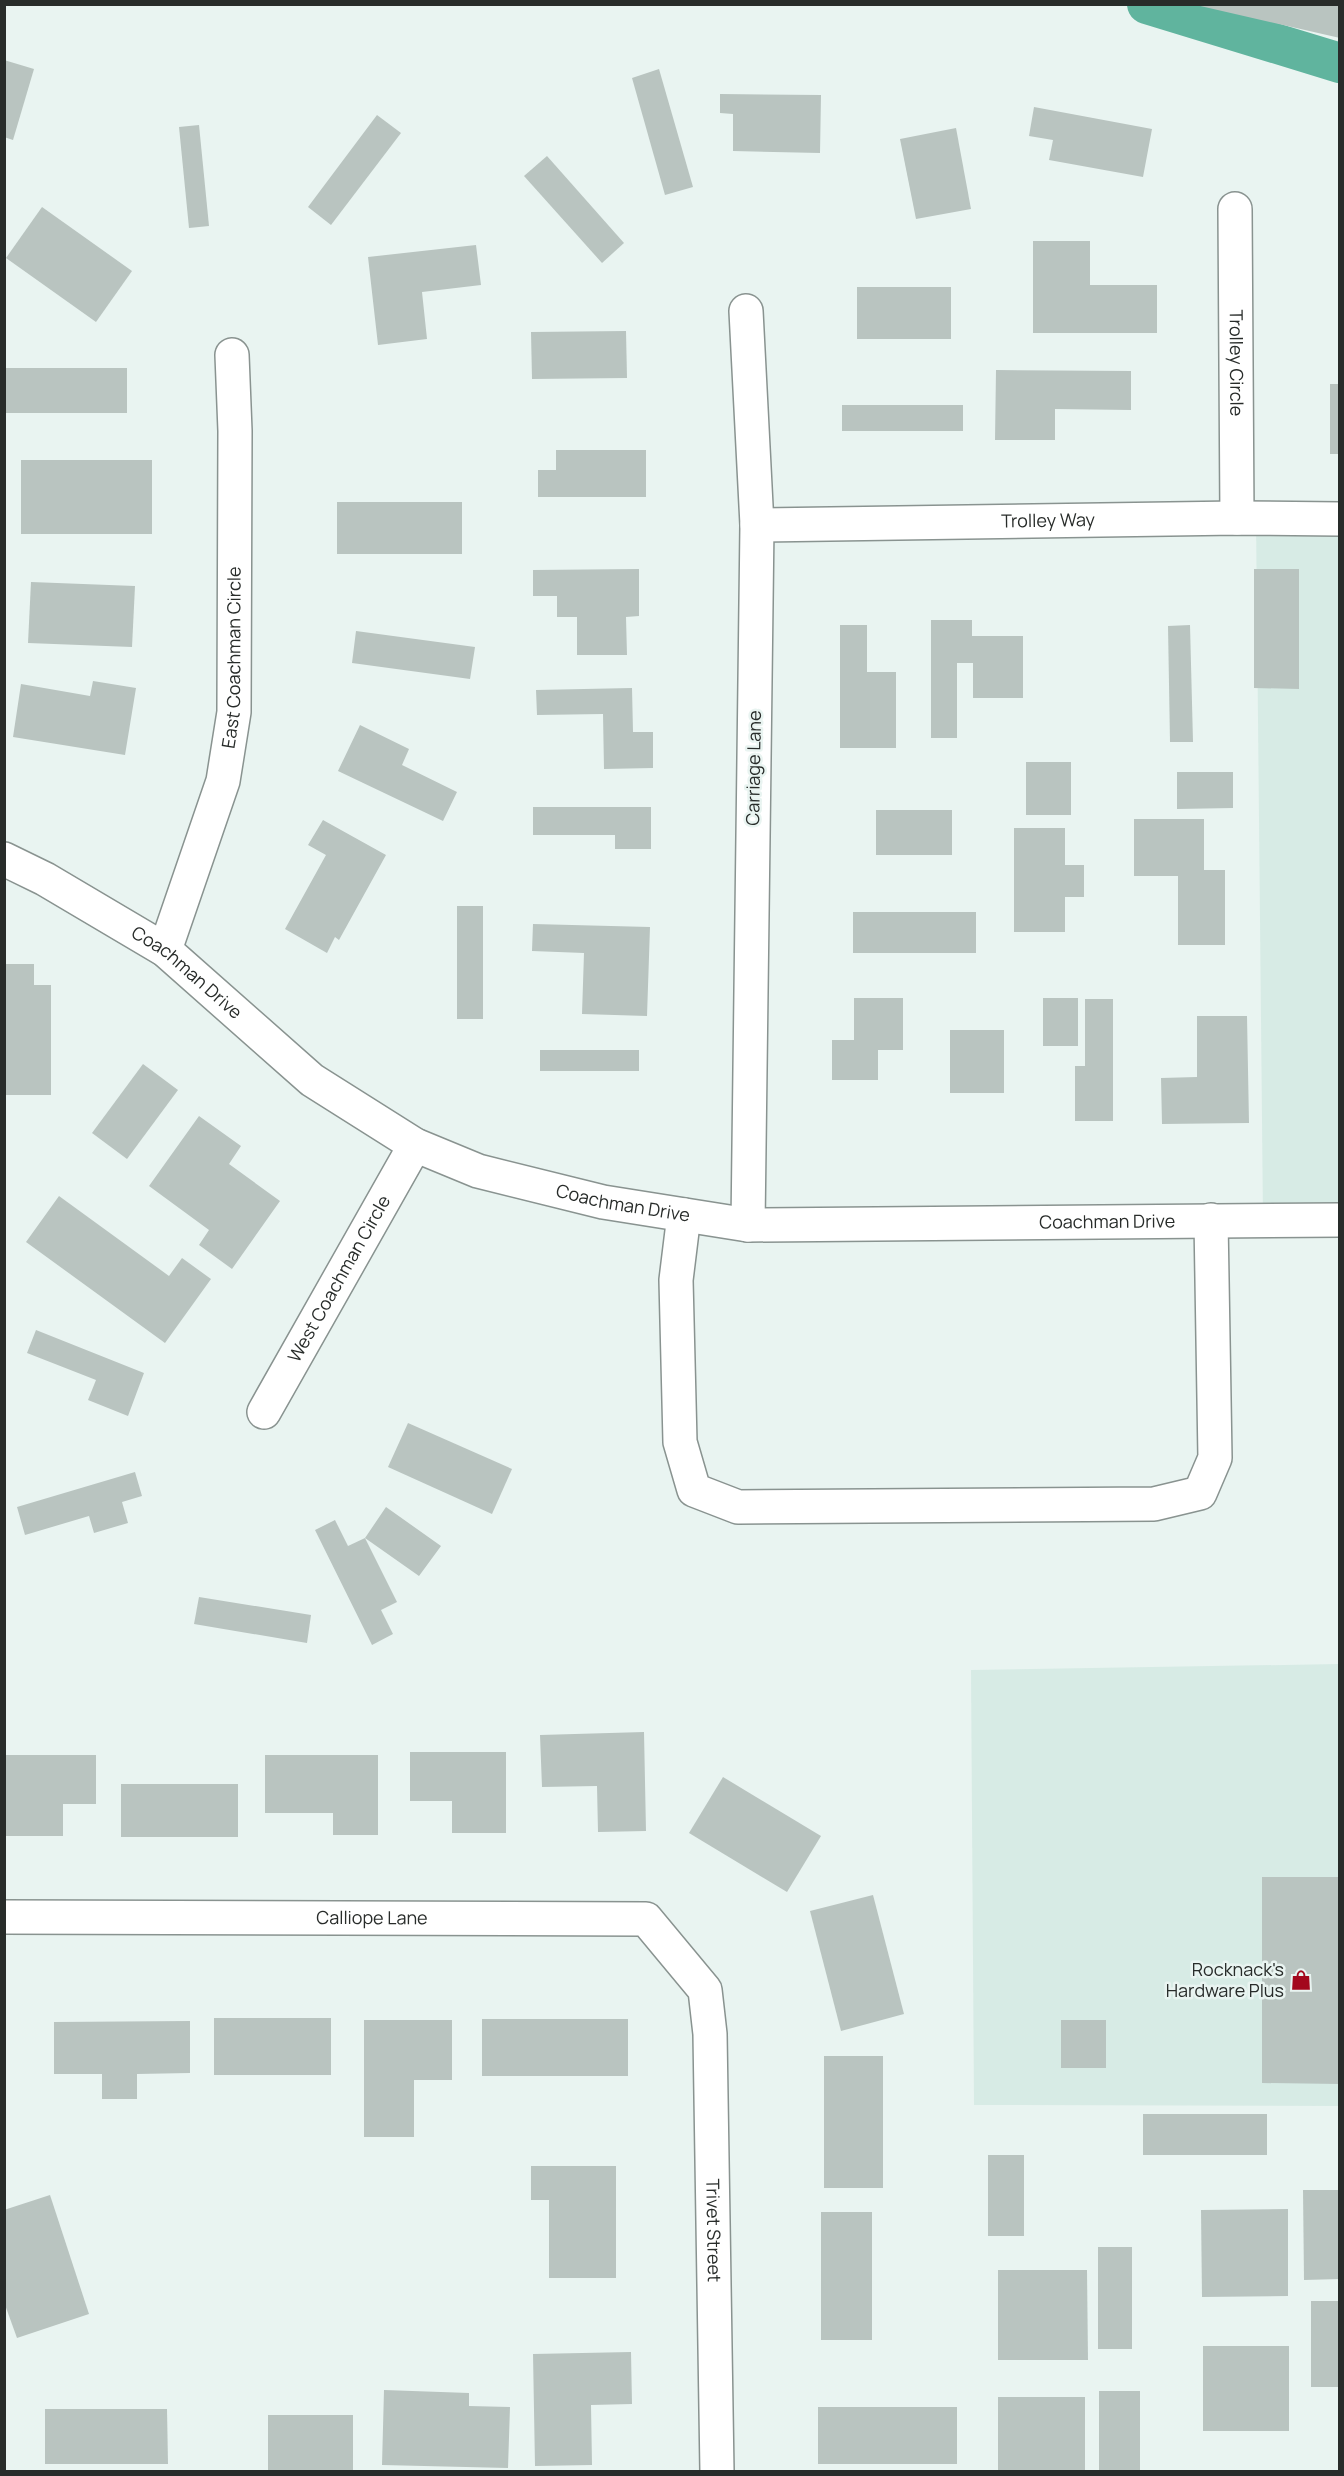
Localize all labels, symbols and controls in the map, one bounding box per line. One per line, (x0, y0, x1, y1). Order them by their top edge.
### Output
street label: Trolley Circle (1225, 310, 1249, 416)
street label: Trolley Way (1001, 507, 1095, 532)
street label: East Coachman Circle (215, 566, 246, 750)
street label: Carriage Lane (740, 710, 766, 826)
street label: Coachman Drive (128, 920, 248, 1024)
street label: Coachman Drive (554, 1178, 692, 1227)
street label: West Coachman Circle (282, 1191, 395, 1366)
street label: Coachman Drive (1039, 1208, 1175, 1234)
street label: Calliope Lane (316, 1905, 428, 1929)
place label: Rocknack's Hardware Plus (1166, 1957, 1284, 2002)
shop icon: Rocknack's Hardware Plus (1289, 1968, 1313, 1992)
street label: Trivet Street (701, 2178, 727, 2282)

